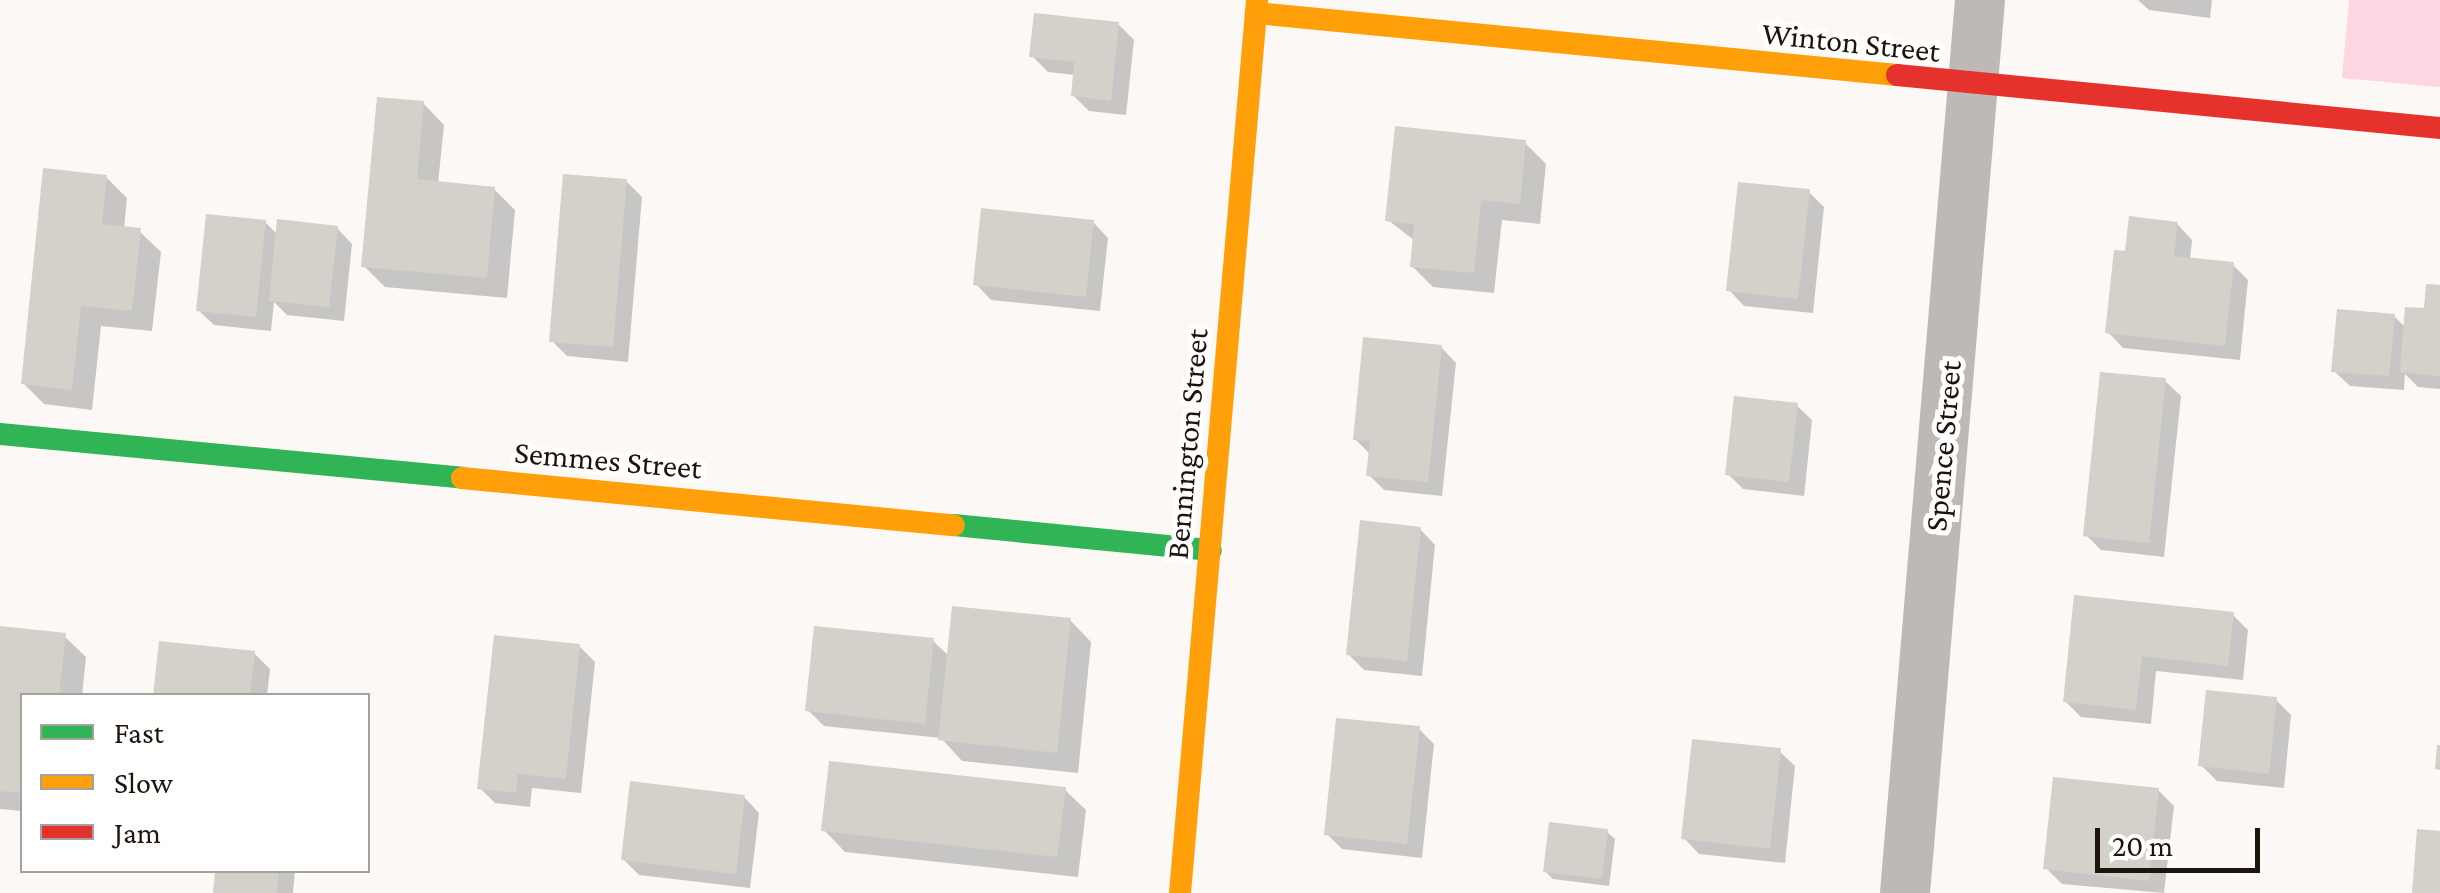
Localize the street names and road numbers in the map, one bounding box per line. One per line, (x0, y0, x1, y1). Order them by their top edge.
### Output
street label: Winton Street (1760, 14, 1942, 70)
street label: Bennington Street (1158, 327, 1216, 561)
street label: Spence Street (1916, 359, 1970, 533)
street label: Semmes Street (513, 433, 703, 487)

